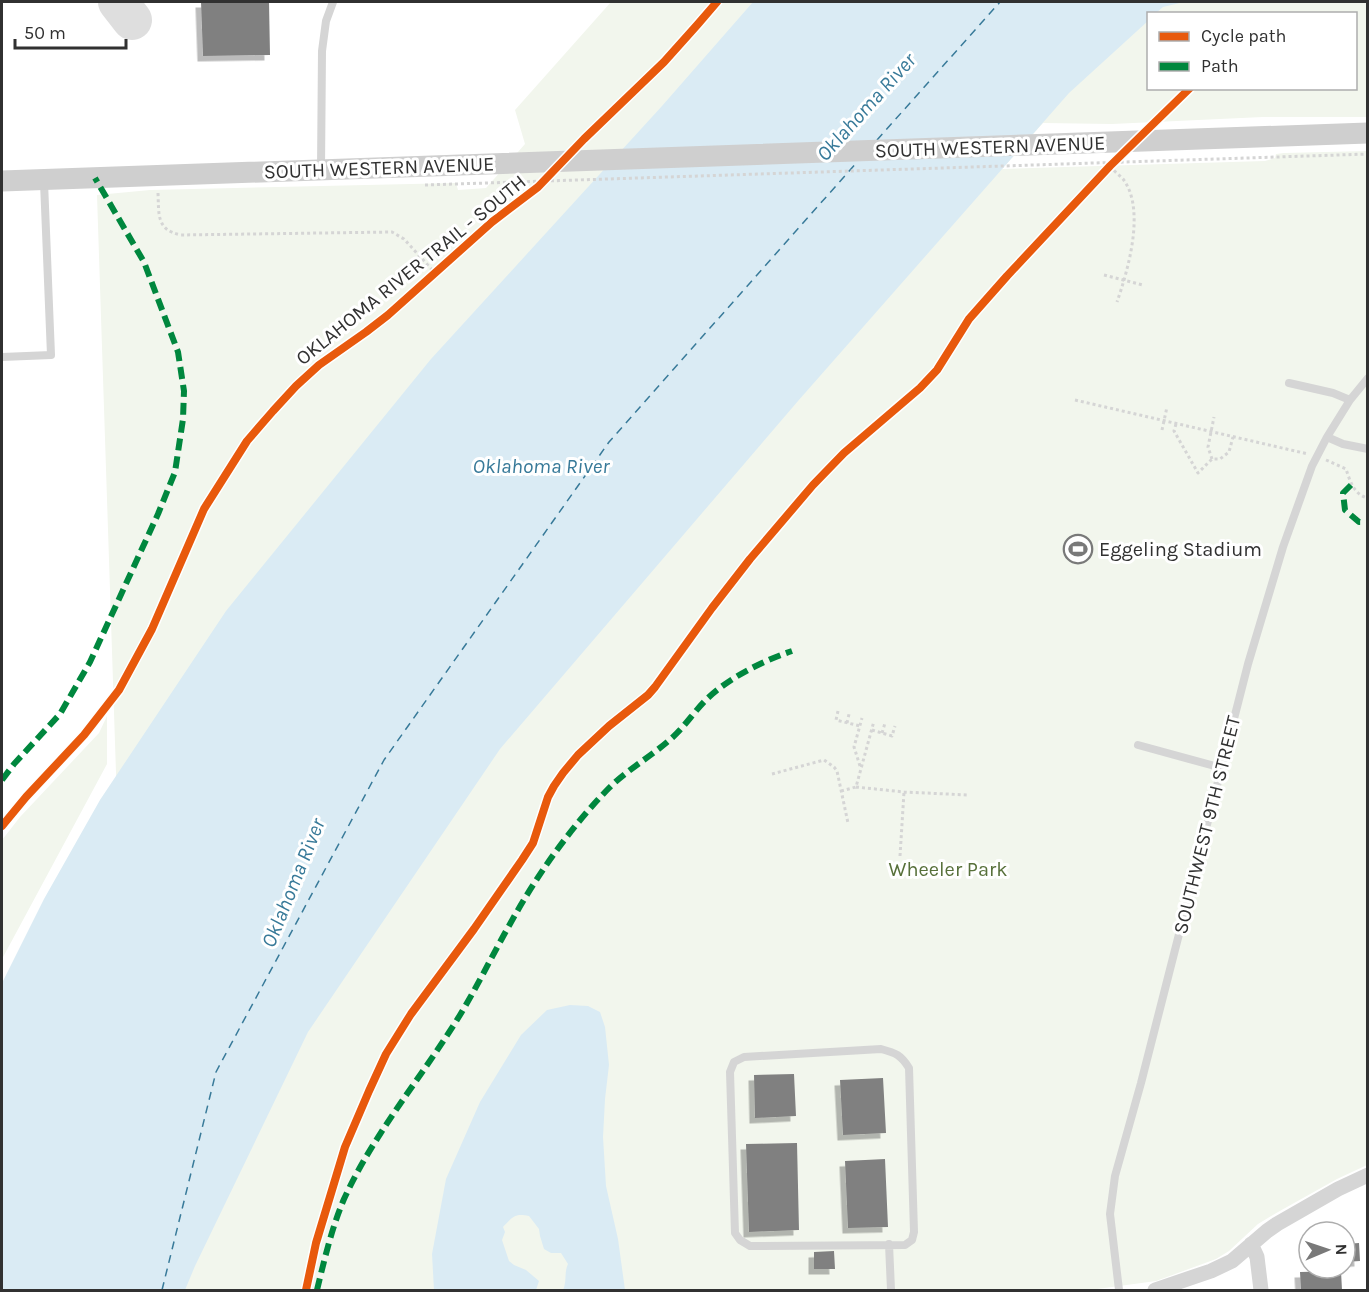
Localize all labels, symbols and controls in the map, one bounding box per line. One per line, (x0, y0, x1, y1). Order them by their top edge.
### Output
scale bar (15, 12, 126, 50)
legend (1147, 12, 1357, 90)
text: 50 m (24, 22, 66, 44)
text: Cycle path (1201, 25, 1286, 47)
water label: Oklahoma River (811, 48, 921, 166)
text: Path (1201, 55, 1239, 77)
street label: SOUTH WESTERN AVENUE (874, 131, 1106, 163)
street label: SOUTH WESTERN AVENUE (263, 152, 495, 184)
street label: OKLAHOMA RIVER TRAIL - SOUTH (291, 170, 531, 370)
water label: Oklahoma River (473, 454, 610, 478)
sports icon: Eggeling Stadium (1062, 533, 1094, 565)
place label: Eggeling Stadium (1099, 538, 1262, 561)
street label: SOUTHWEST 9TH STREET (1169, 714, 1245, 936)
water label: Oklahoma River (256, 814, 330, 951)
park label: Wheeler Park (889, 858, 1007, 881)
north arrow (1297, 1220, 1357, 1280)
text: N (1332, 1243, 1351, 1256)

